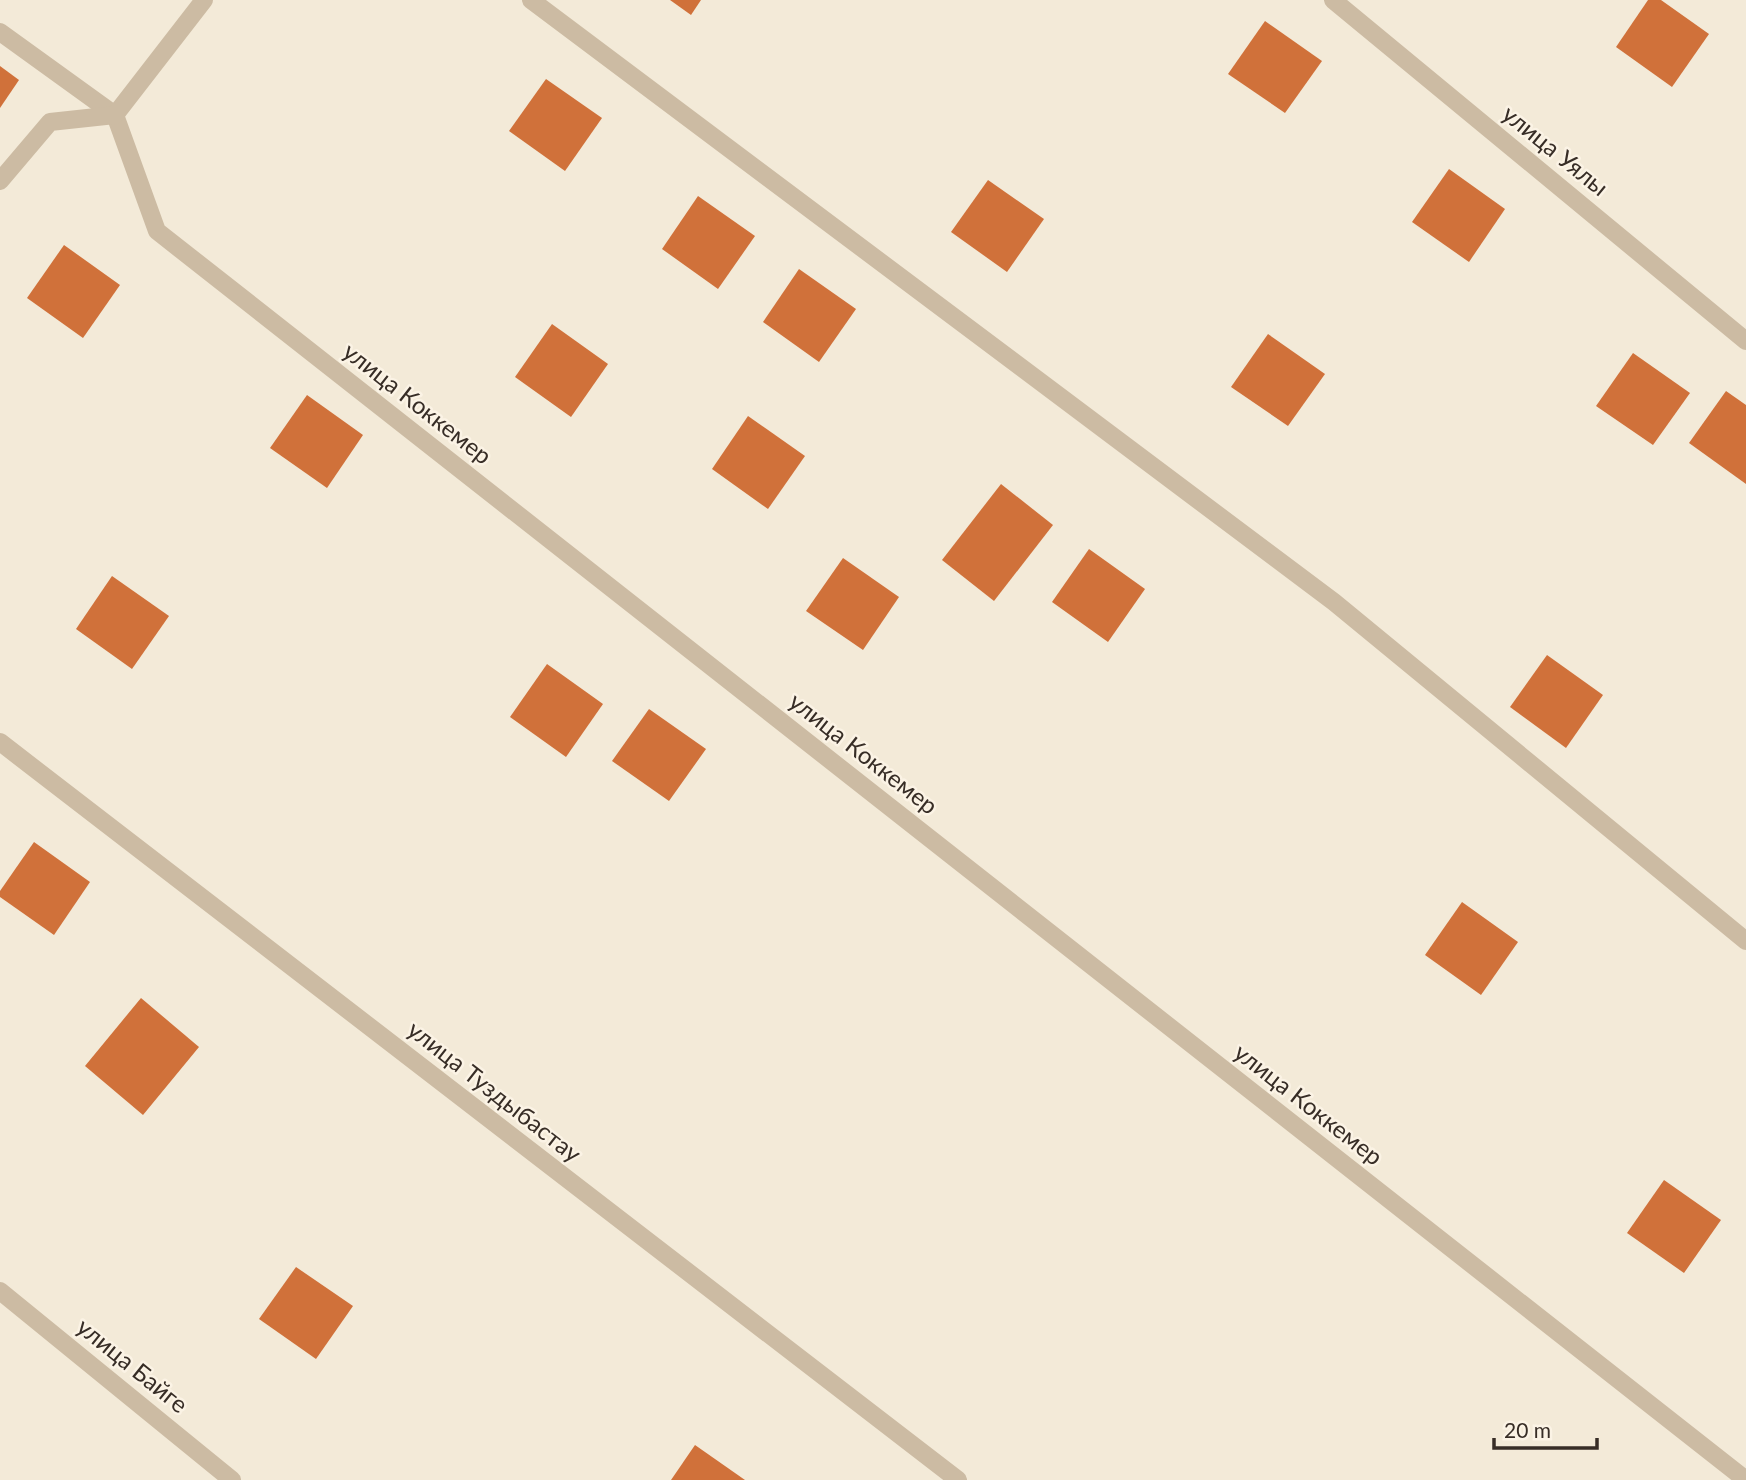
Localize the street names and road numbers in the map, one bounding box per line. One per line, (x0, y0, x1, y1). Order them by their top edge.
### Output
street label: улица Уялы (1497, 98, 1615, 201)
street label: улица Коккемер (338, 336, 498, 470)
street label: улица Коккемер (784, 686, 944, 820)
street label: улица Туздыбастау (402, 1014, 588, 1168)
street label: улица Коккемер (1229, 1037, 1389, 1171)
street label: улица Байге (72, 1311, 194, 1418)

